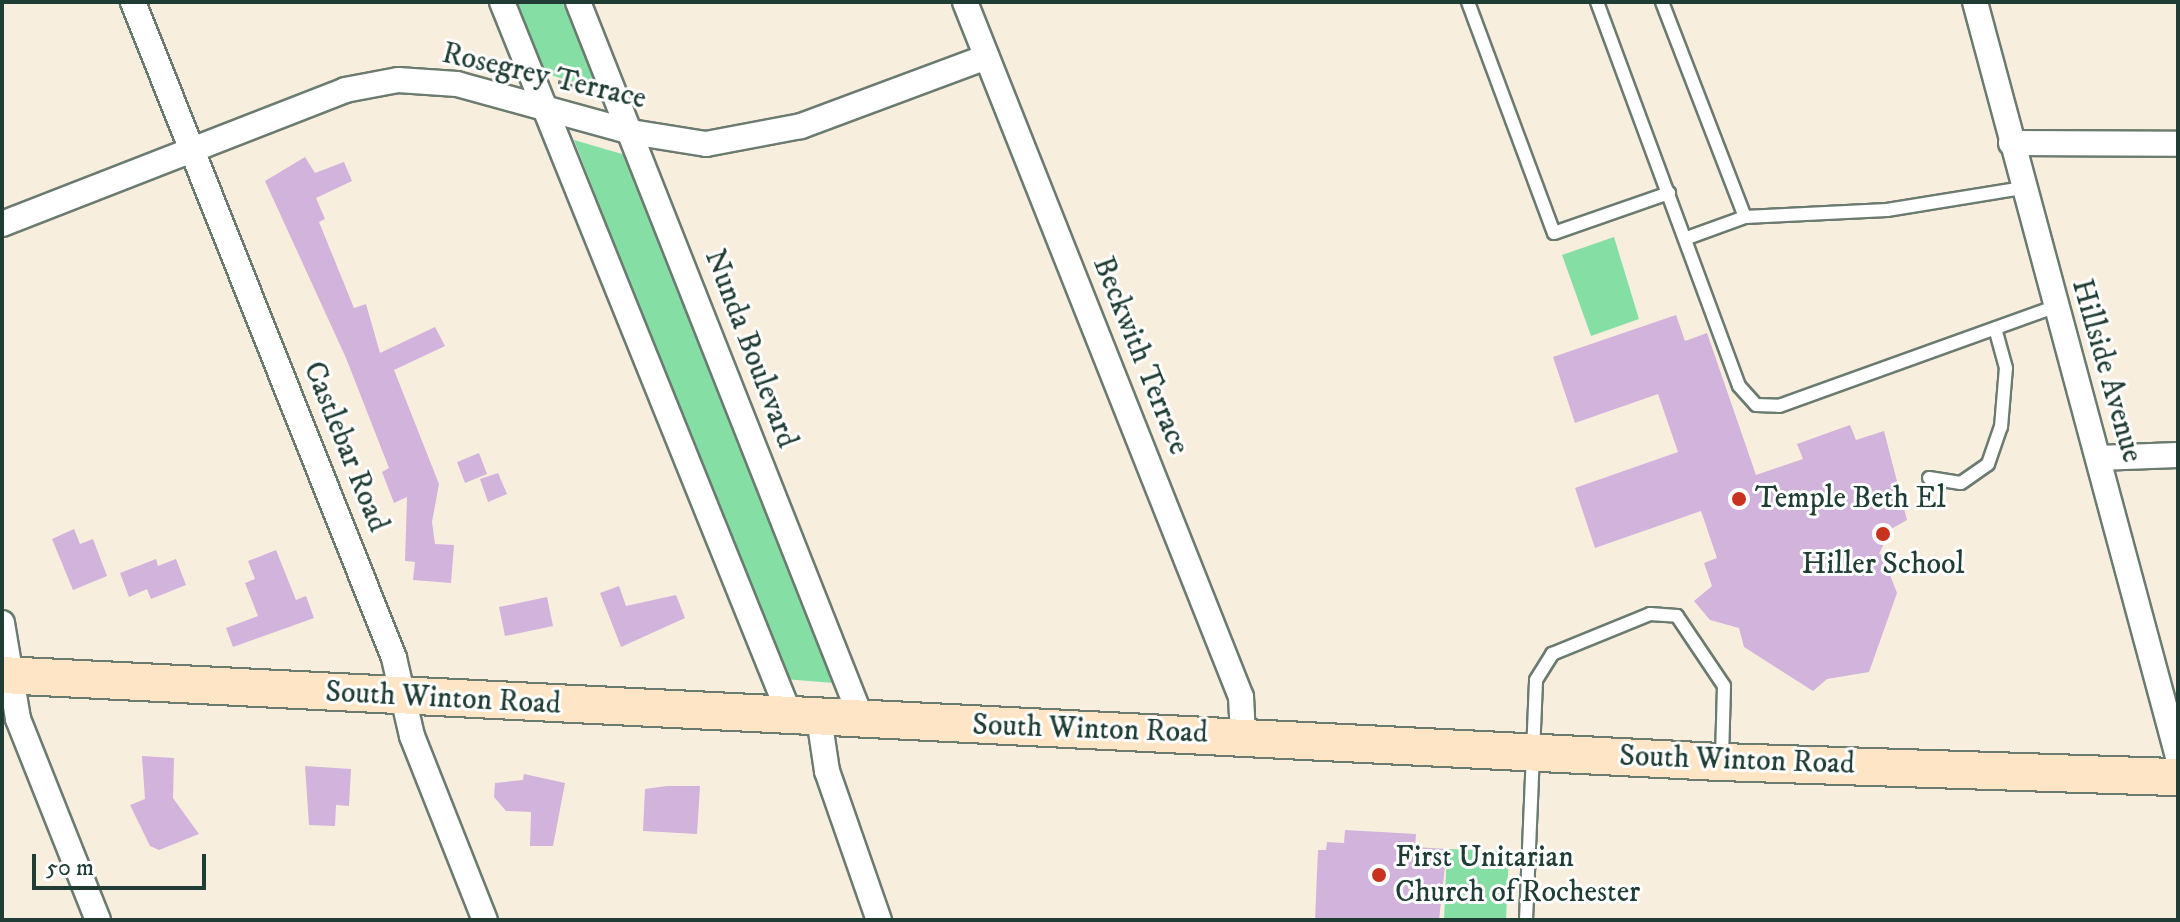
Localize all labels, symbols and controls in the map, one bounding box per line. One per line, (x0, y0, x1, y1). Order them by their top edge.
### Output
street label: Rosegrey Terrace (439, 36, 649, 118)
street label: Nunda Boulevard (696, 245, 804, 453)
street label: Beckwith Terrace (1084, 252, 1196, 460)
street label: Hillside Avenue (2063, 275, 2149, 467)
street label: Castlebar Road (295, 357, 395, 537)
place label: Temple Beth El (1755, 481, 1946, 517)
marker: Temple Beth El (1730, 490, 1748, 508)
marker: Hiller School (1874, 525, 1892, 543)
place label: Hiller School (1801, 547, 1965, 583)
street label: South Winton Road (324, 675, 562, 723)
street label: South Winton Road (972, 708, 1208, 752)
street label: South Winton Road (1619, 739, 1855, 783)
scale bar (36, 838, 210, 888)
place label: First Unitarian Church of Rochester (1395, 840, 1640, 910)
text: 50 m (46, 853, 94, 883)
marker: First Unitarian Church of Rochester (1370, 866, 1388, 884)

